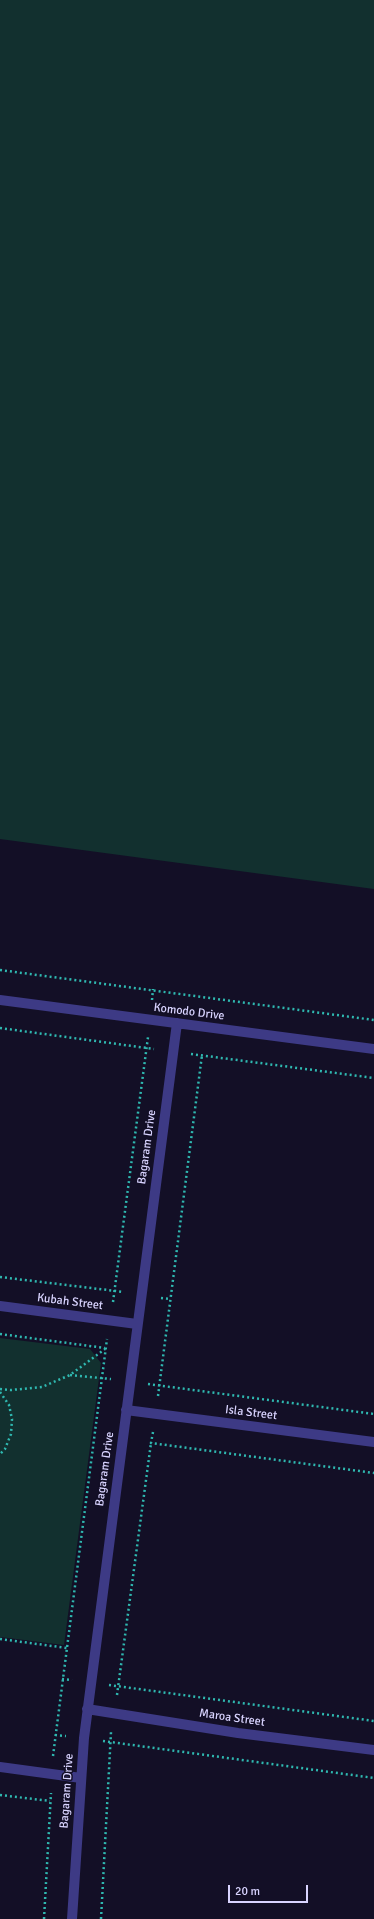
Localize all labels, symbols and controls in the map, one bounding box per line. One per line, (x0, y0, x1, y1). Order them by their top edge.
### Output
street label: Komodo Drive (153, 1001, 225, 1023)
street label: Bagaram Drive (135, 1109, 159, 1185)
street label: Kubah Street (36, 1291, 104, 1313)
street label: Isla Street (224, 1403, 278, 1423)
street label: Bagaram Drive (93, 1431, 117, 1507)
street label: Maroa Street (198, 1706, 266, 1730)
street label: Bagaram Drive (57, 1753, 77, 1829)
scale bar (230, 1877, 310, 1903)
text: 20 m (235, 1884, 260, 1899)

